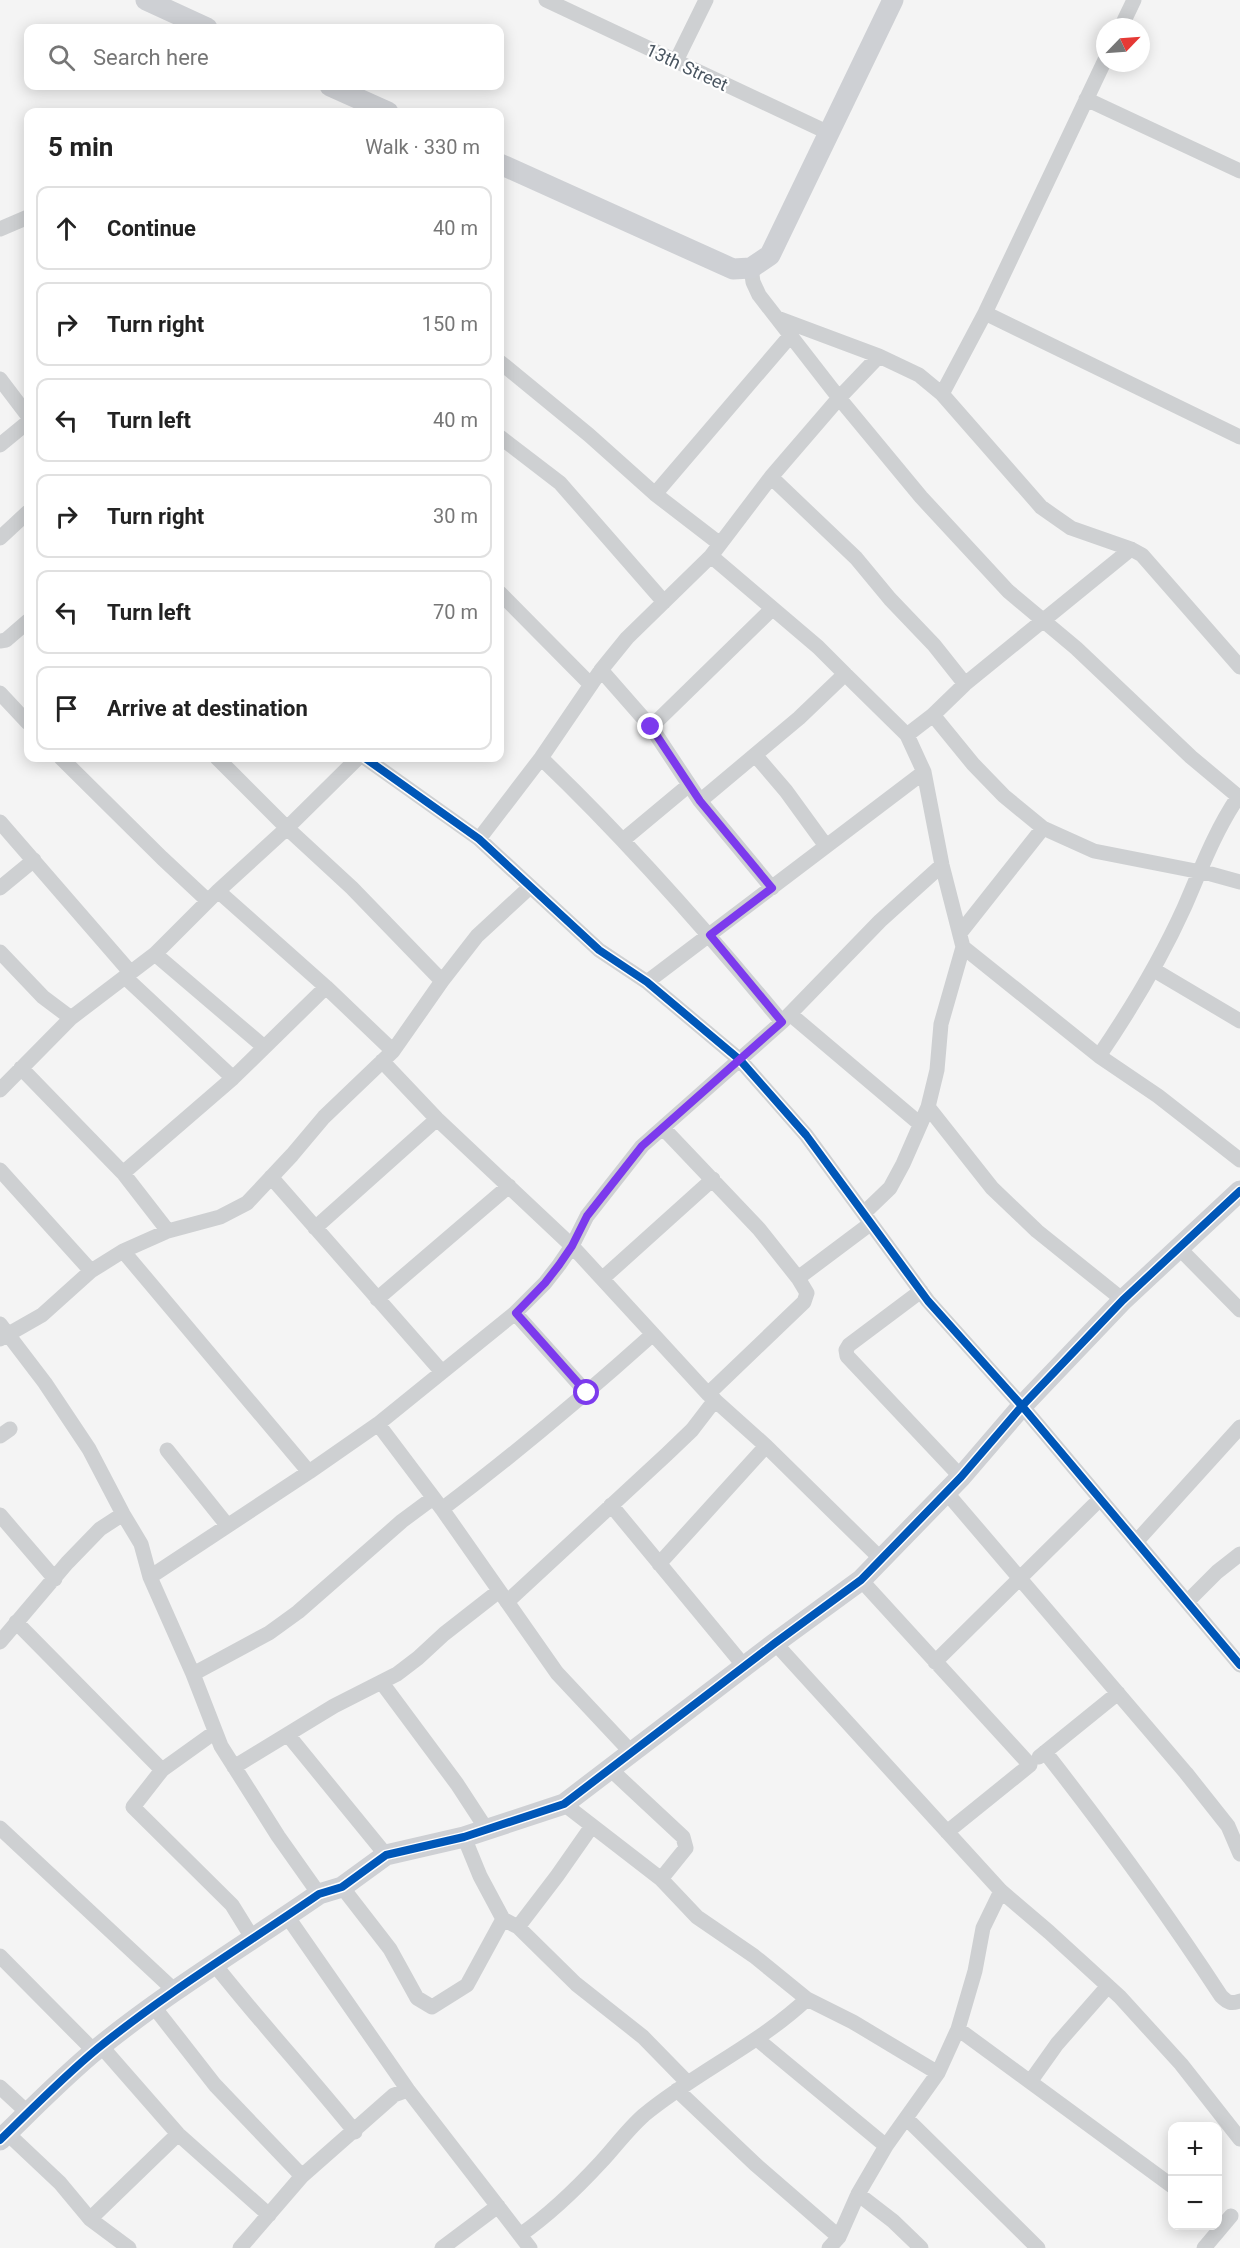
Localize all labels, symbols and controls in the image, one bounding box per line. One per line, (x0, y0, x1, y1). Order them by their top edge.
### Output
north arrow (1096, 18, 1150, 72)
search box (24, 24, 504, 90)
street label: 13th Street (643, 39, 731, 95)
icon: search (45, 41, 78, 74)
text: Search here (93, 45, 209, 70)
text: 5 min (48, 132, 113, 162)
text: Walk · 330 m (365, 135, 480, 159)
icon: ahead (50, 212, 83, 245)
text: Continue (107, 216, 196, 241)
text: 40 m (433, 216, 478, 240)
icon: right (50, 308, 83, 341)
text: Turn right (107, 312, 204, 337)
text: 150 m (422, 312, 478, 336)
icon: left (50, 404, 83, 437)
text: Turn left (107, 408, 191, 433)
text: 40 m (433, 408, 478, 432)
icon: right (50, 500, 83, 533)
text: Turn right (107, 504, 204, 529)
text: 30 m (433, 504, 478, 528)
icon: left (50, 596, 83, 629)
text: Turn left (107, 600, 191, 625)
text: 70 m (433, 600, 478, 624)
icon: arrive (50, 692, 83, 725)
text: Arrive at destination (107, 696, 308, 721)
route end (637, 713, 663, 739)
route start (573, 1379, 599, 1405)
map controls (1168, 2122, 1222, 2230)
button: + (1168, 2122, 1222, 2176)
button: − (1168, 2176, 1222, 2230)

